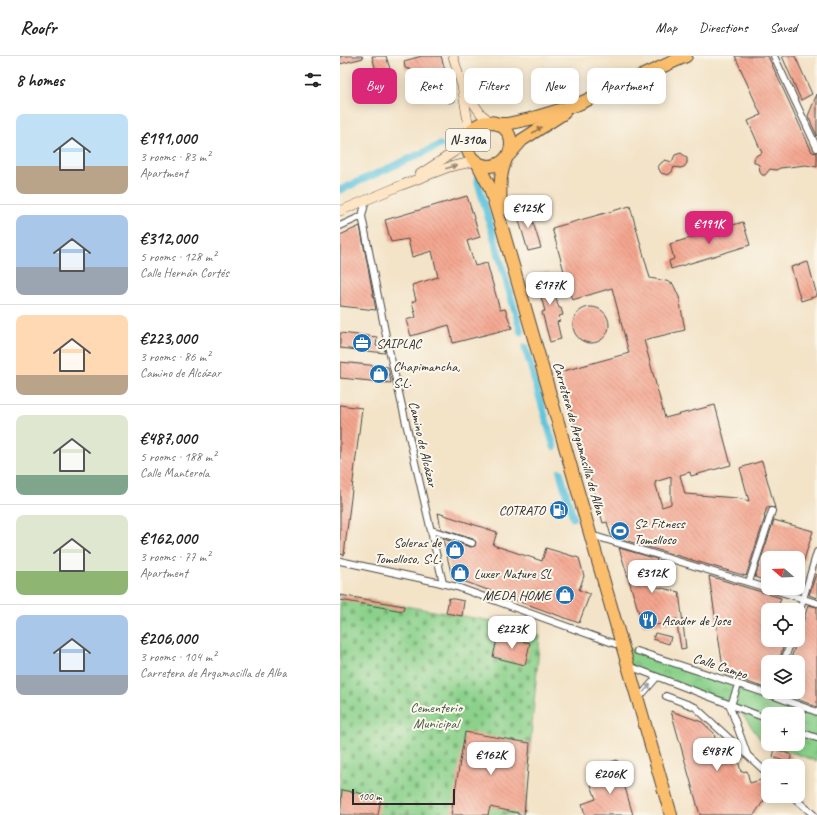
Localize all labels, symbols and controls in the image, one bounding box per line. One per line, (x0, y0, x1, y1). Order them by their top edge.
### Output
text: Roofr (20, 16, 56, 40)
text: Map (656, 19, 677, 36)
text: Directions (699, 19, 748, 36)
text: Saved (770, 19, 797, 36)
chip: Buy (352, 68, 397, 104)
chip: Rent (405, 68, 456, 104)
chip: Filters (464, 68, 523, 104)
chip: New (531, 68, 579, 104)
chip: Apartment (587, 68, 666, 104)
icon: filters (302, 69, 324, 91)
text: 8 homes (16, 70, 64, 91)
one-way arrow (532, 126, 542, 134)
text: €191,000 (140, 128, 197, 149)
road number: N-310a (446, 129, 490, 151)
icon: home (48, 130, 96, 178)
text: 3 rooms · 83 m² (140, 149, 210, 165)
one-way arrow (446, 163, 458, 169)
text: Apartment (140, 165, 188, 181)
pin: €125K (500, 195, 556, 229)
text: €125K (513, 200, 543, 216)
pin: €191K (681, 211, 737, 245)
text: €191K (694, 216, 724, 232)
text: €312,000 (140, 228, 197, 249)
icon: home (48, 231, 96, 279)
text: 5 rooms · 128 m² (140, 249, 216, 265)
text: Calle Hernán Cortés (140, 265, 229, 281)
pin: €177K (522, 272, 578, 306)
text: €177K (535, 277, 565, 293)
text: €223,000 (140, 328, 197, 349)
icon: home (48, 331, 96, 379)
office icon: SAIPLAC (351, 332, 373, 354)
place label: SAIPLAC (376, 335, 423, 352)
text: 3 rooms · 86 m² (140, 349, 210, 365)
place label: Chapimancha, S.L. (393, 358, 460, 391)
street label: Carretera de Argamasilla de Alba (549, 360, 609, 517)
shop icon: Chapimancha, S.L. (368, 363, 390, 385)
text: Camino de Alcázar (140, 365, 221, 381)
street label: Camino de Alcázar (405, 400, 441, 489)
text: €487,000 (140, 428, 197, 449)
icon: home (48, 431, 96, 479)
text: 5 rooms · 188 m² (140, 449, 216, 465)
text: Calle Manterola (140, 465, 209, 481)
fuel station icon: COTRATO (548, 499, 570, 521)
place label: COTRATO (499, 502, 547, 519)
place label: S2 Fitness Tomelloso (634, 515, 686, 548)
sports icon: S2 Fitness Tomelloso (609, 520, 631, 542)
text: €162,000 (140, 528, 197, 549)
icon: home (48, 531, 96, 579)
place label: Soleras de Tomelloso, S.L. (375, 534, 442, 567)
shop icon: Soleras de Tomelloso, S.L. (444, 539, 466, 561)
text: 3 rooms · 77 m² (140, 549, 210, 565)
north arrow (761, 551, 805, 595)
map controls (761, 551, 805, 803)
pin: €312K (624, 560, 680, 594)
shop icon: Luxer Nature SL (449, 562, 471, 584)
text: Apartment (140, 565, 188, 581)
place label: Luxer Nature SL (474, 565, 552, 582)
text: €312K (637, 565, 667, 581)
shop icon: MEDA HOME (554, 584, 576, 606)
place label: MEDA HOME (483, 587, 553, 604)
button: locate (761, 603, 805, 647)
restaurant icon: Asador de Jose (637, 609, 659, 631)
place label: Asador de Jose (662, 612, 732, 629)
pin: €223K (484, 616, 540, 650)
text: €223K (497, 621, 527, 637)
text: €206,000 (140, 628, 197, 649)
icon: home (48, 631, 96, 679)
text: 3 rooms · 104 m² (140, 649, 216, 665)
street label: Calle Campo (691, 649, 750, 683)
button: layers (761, 655, 805, 699)
text: Carretera de Argamasilla de Alba (140, 665, 286, 681)
one-way arrow (643, 683, 652, 693)
park label: Cementerio Municipal (410, 699, 464, 732)
button: + (761, 707, 805, 751)
pin: €487K (689, 738, 745, 772)
pin: €162K (463, 742, 519, 776)
text: €487K (702, 743, 732, 759)
text: €162K (476, 747, 506, 763)
button: − (761, 759, 805, 803)
pin: €206K (582, 761, 638, 795)
text: €206K (595, 766, 625, 782)
scale bar (352, 787, 455, 806)
text: 100 m (358, 789, 382, 803)

